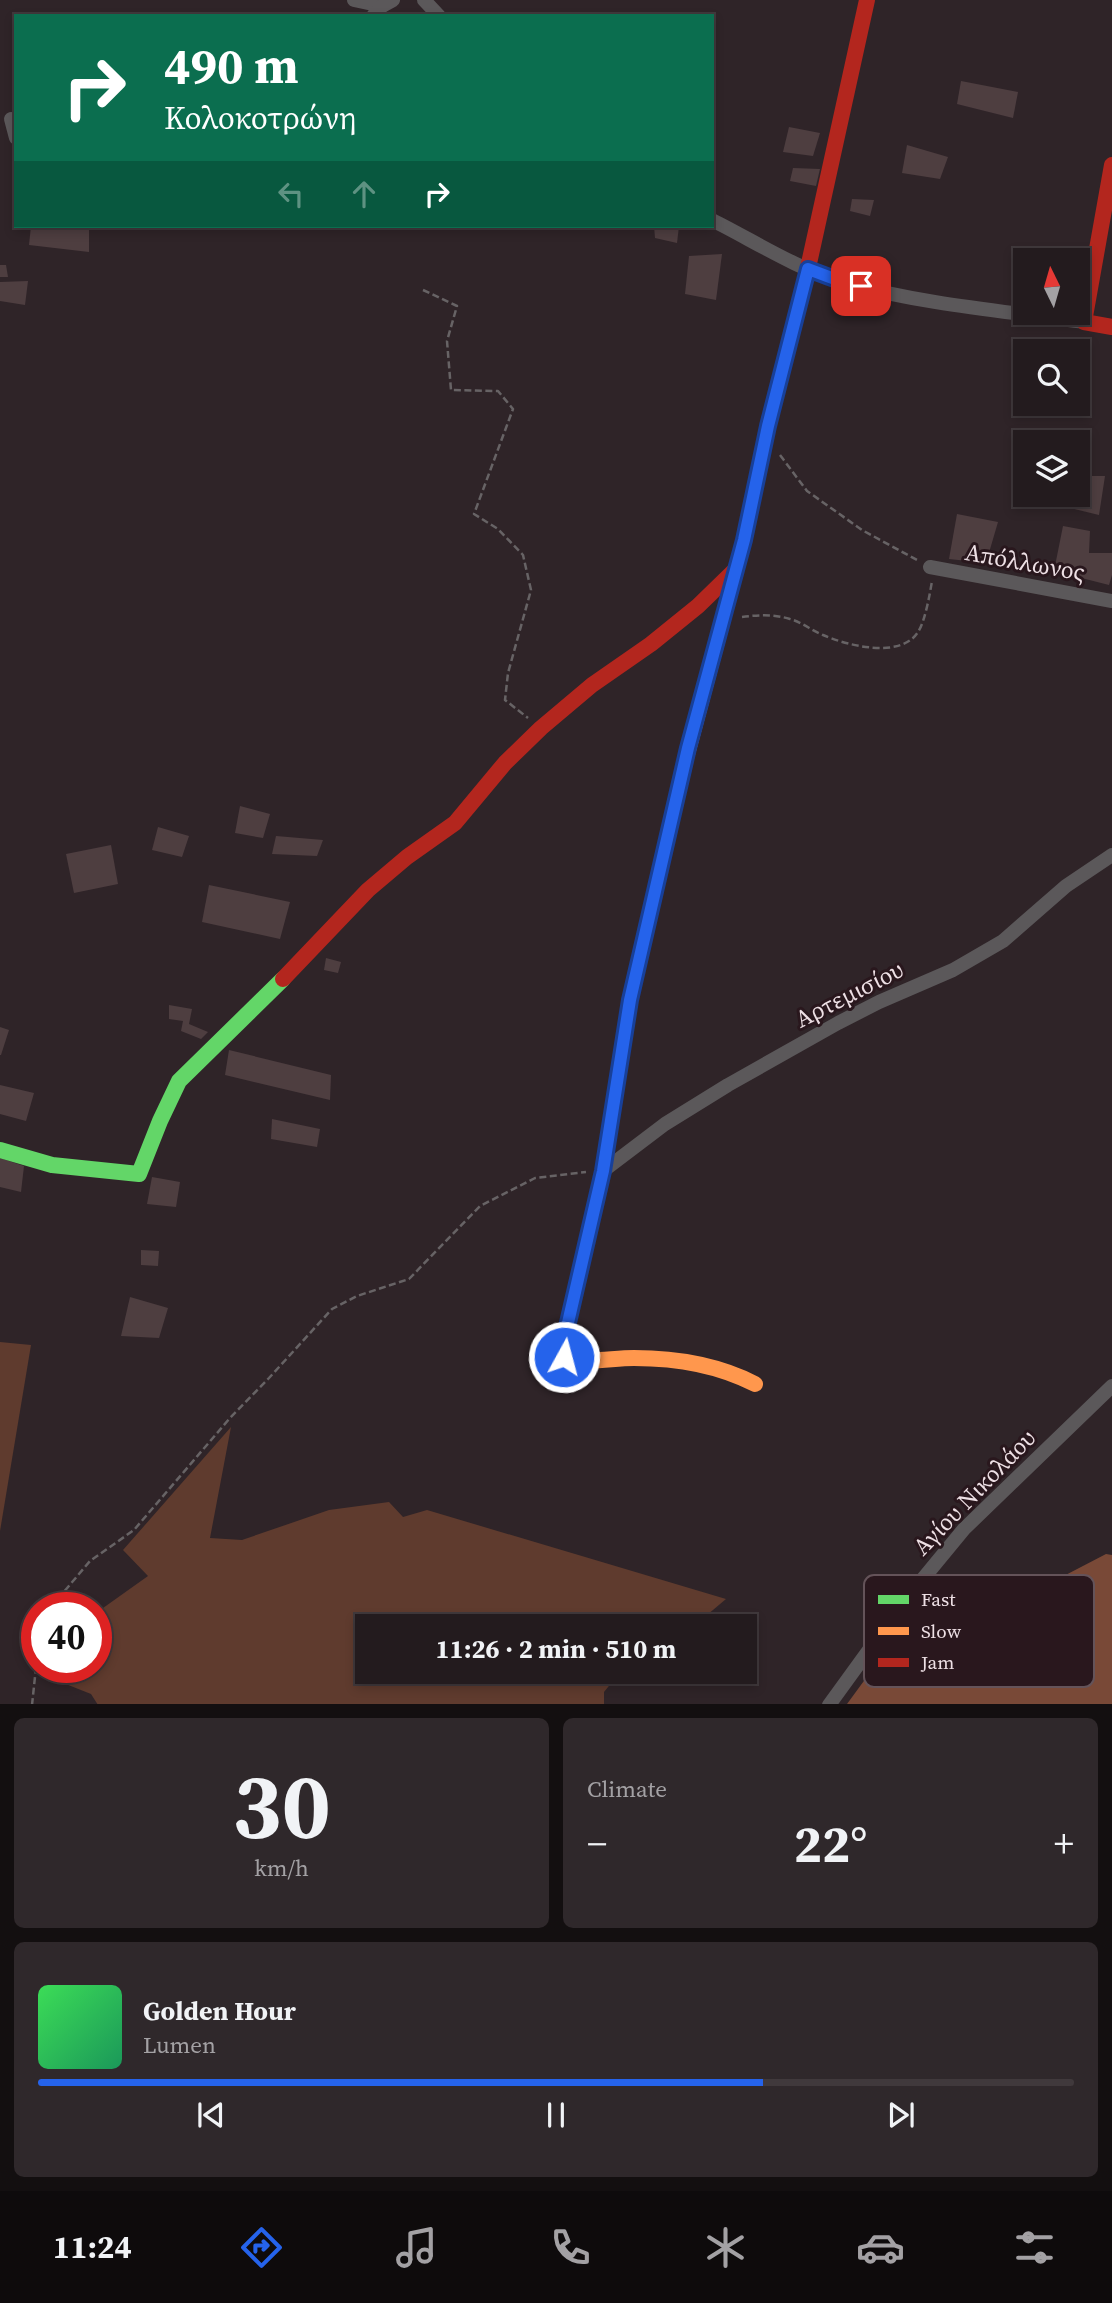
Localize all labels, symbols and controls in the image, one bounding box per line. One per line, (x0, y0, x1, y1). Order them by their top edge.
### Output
text: 490 m (164, 32, 299, 99)
icon: right (49, 42, 140, 133)
text: Κολοκοτρώνη (164, 96, 357, 140)
icon: left (272, 175, 310, 213)
icon: ahead (345, 175, 383, 213)
icon: right (418, 175, 456, 213)
north arrow (1013, 248, 1090, 326)
map controls (1013, 248, 1090, 507)
pin (831, 256, 891, 316)
icon: arrive (842, 267, 880, 305)
button: search (1013, 339, 1090, 416)
button: layers (1013, 430, 1090, 507)
street label: Απόλλωνος (962, 535, 1088, 589)
street label: Αρτεμισίου (789, 953, 909, 1035)
position arrow (527, 1320, 601, 1394)
street label: Αγίου Νικολάου (905, 1422, 1043, 1562)
legend (864, 1575, 1094, 1687)
text: Fast (921, 1586, 956, 1612)
speed limit sign: 40 (21, 1592, 112, 1683)
text: Slow (921, 1618, 962, 1644)
text: 11:26 · 2 min · 510 m (436, 1631, 676, 1667)
text: Jam (920, 1649, 954, 1675)
text: 30 (232, 1744, 331, 1868)
text: Climate (587, 1773, 667, 1805)
text: 22° (794, 1808, 867, 1879)
text: − (587, 1818, 607, 1870)
text: + (1054, 1818, 1074, 1870)
text: km/h (254, 1852, 309, 1884)
text: Golden Hour (143, 1993, 296, 2029)
text: Lumen (143, 2029, 216, 2061)
icon: previous (192, 2096, 230, 2134)
icon: pause (537, 2096, 575, 2134)
icon: next (882, 2096, 920, 2134)
icon: directions (237, 2223, 286, 2272)
icon: music (392, 2223, 441, 2272)
icon: phone (546, 2223, 595, 2272)
icon: climate (701, 2223, 750, 2272)
icon: car (856, 2223, 905, 2272)
icon: filters (1010, 2223, 1059, 2272)
text: 11:24 (53, 2225, 132, 2269)

